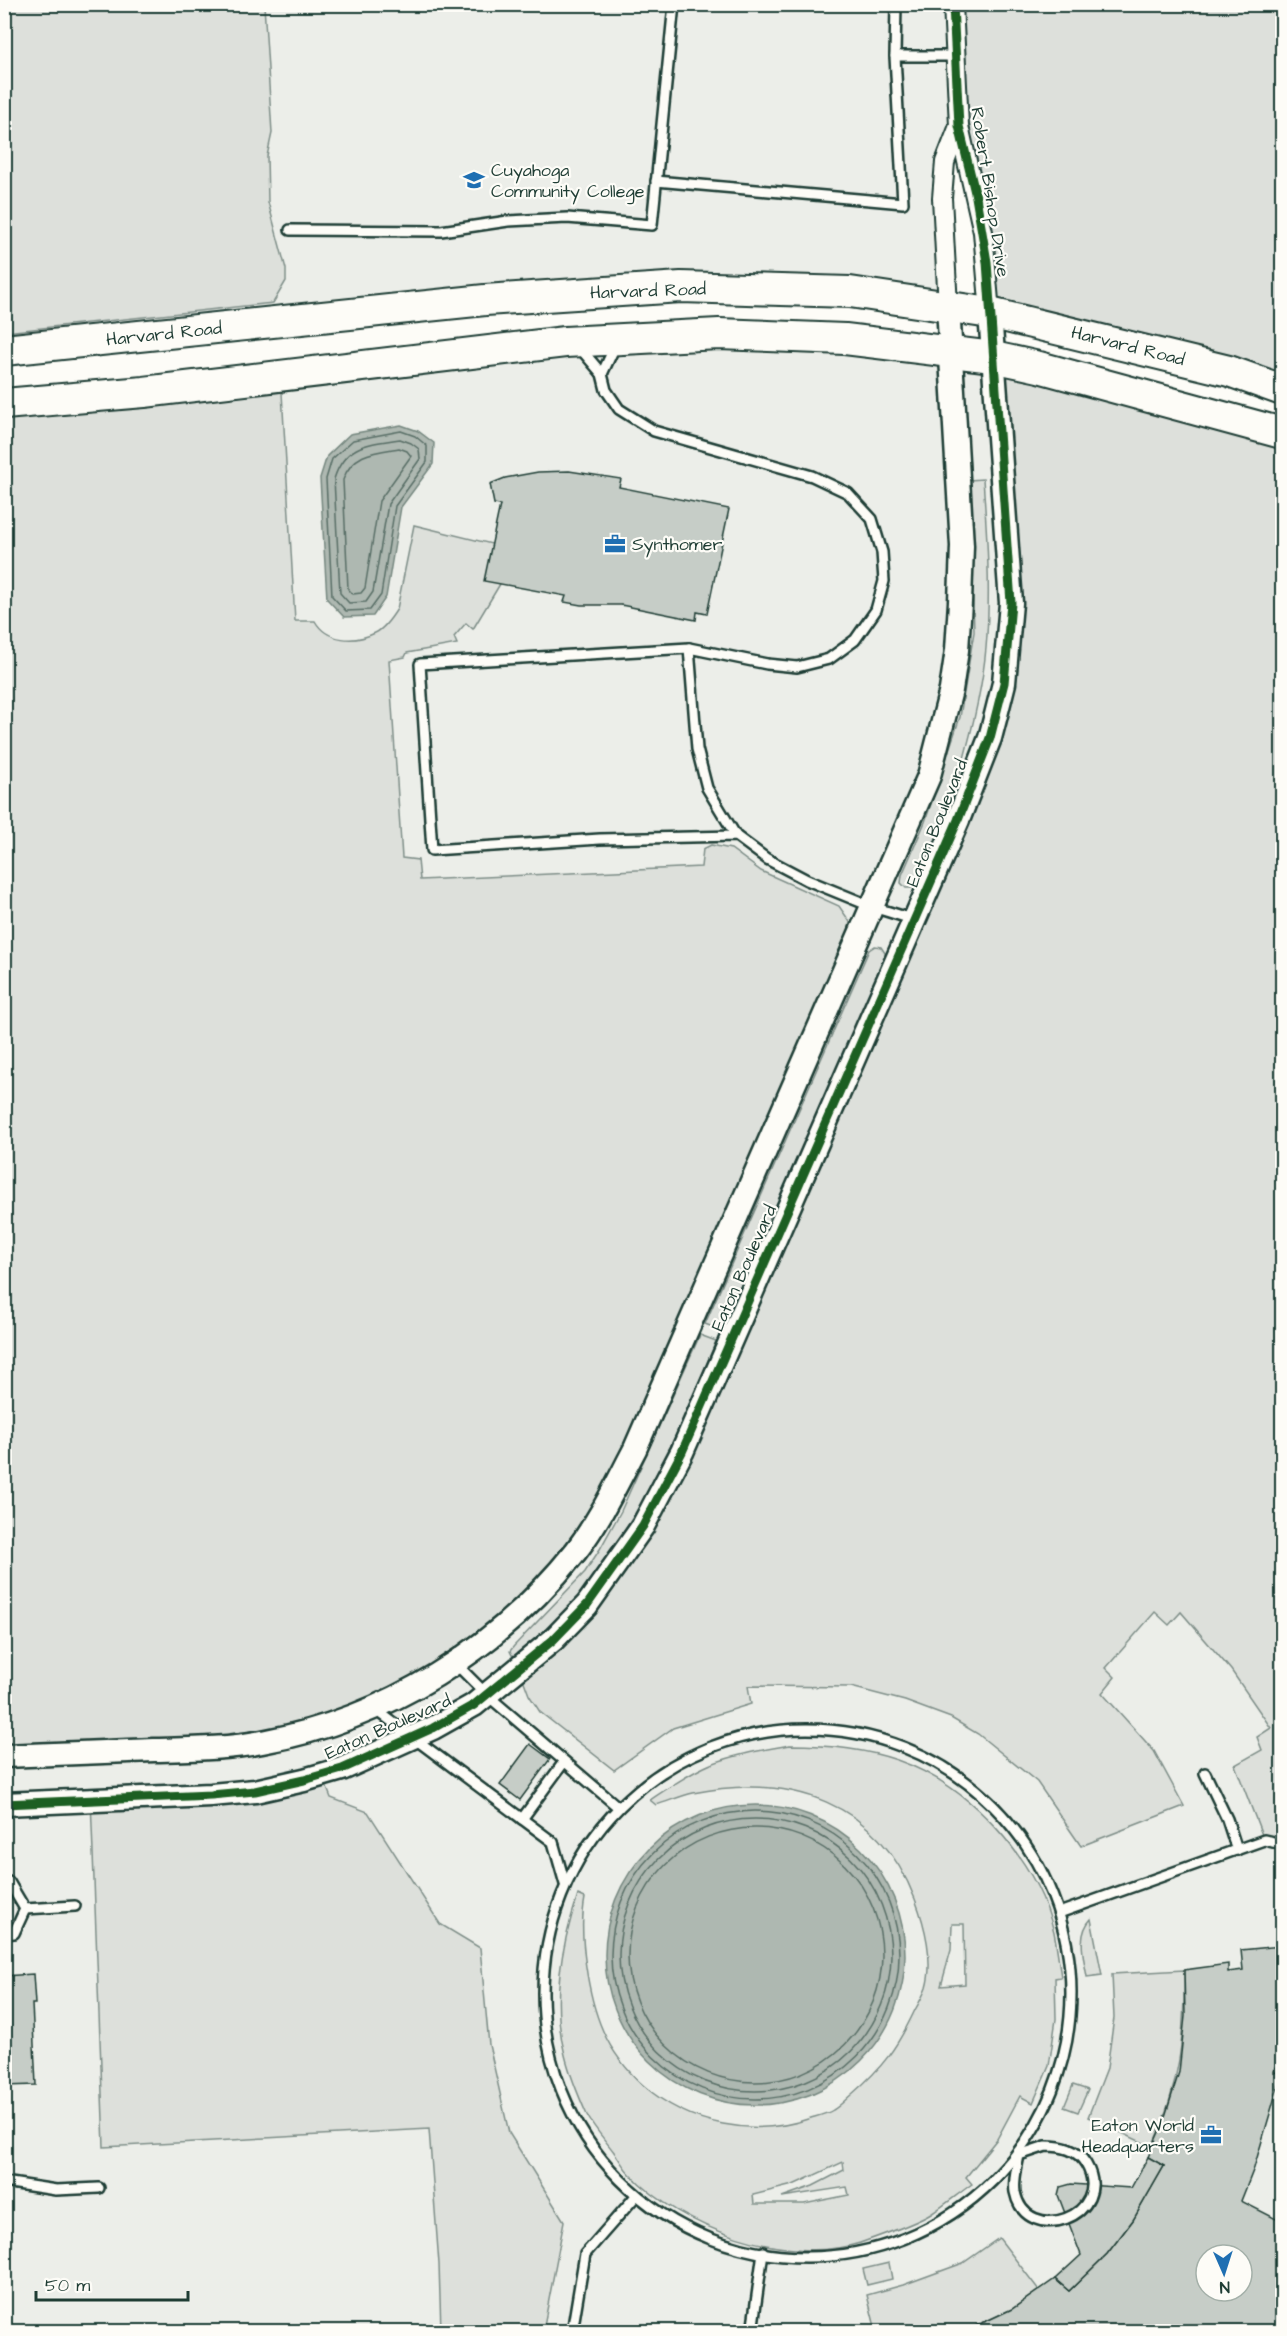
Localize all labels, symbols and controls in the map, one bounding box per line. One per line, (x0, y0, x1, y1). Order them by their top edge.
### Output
street label: Robert Bishop Drive (964, 105, 1016, 279)
place label: Cuyahoga Community College (491, 158, 645, 205)
school or university icon: Cuyahoga Community College (462, 168, 486, 192)
street label: Harvard Road (589, 276, 707, 306)
street label: Harvard Road (105, 315, 223, 353)
street label: Harvard Road (1069, 320, 1187, 372)
office icon: Synthomer (603, 532, 627, 556)
place label: Synthomer (632, 532, 723, 558)
street label: Eaton Boulevard (900, 755, 974, 891)
street label: Eaton Boulevard (705, 1201, 783, 1335)
street label: Eaton Boulevard (321, 1688, 455, 1766)
place label: Eaton World Headquarters (1082, 2113, 1194, 2159)
office icon: Eaton World Headquarters (1199, 2123, 1223, 2147)
north arrow (1194, 2243, 1254, 2303)
scale bar (36, 2264, 188, 2302)
text: 50 m (45, 2273, 90, 2298)
text: N (1219, 2276, 1230, 2298)

